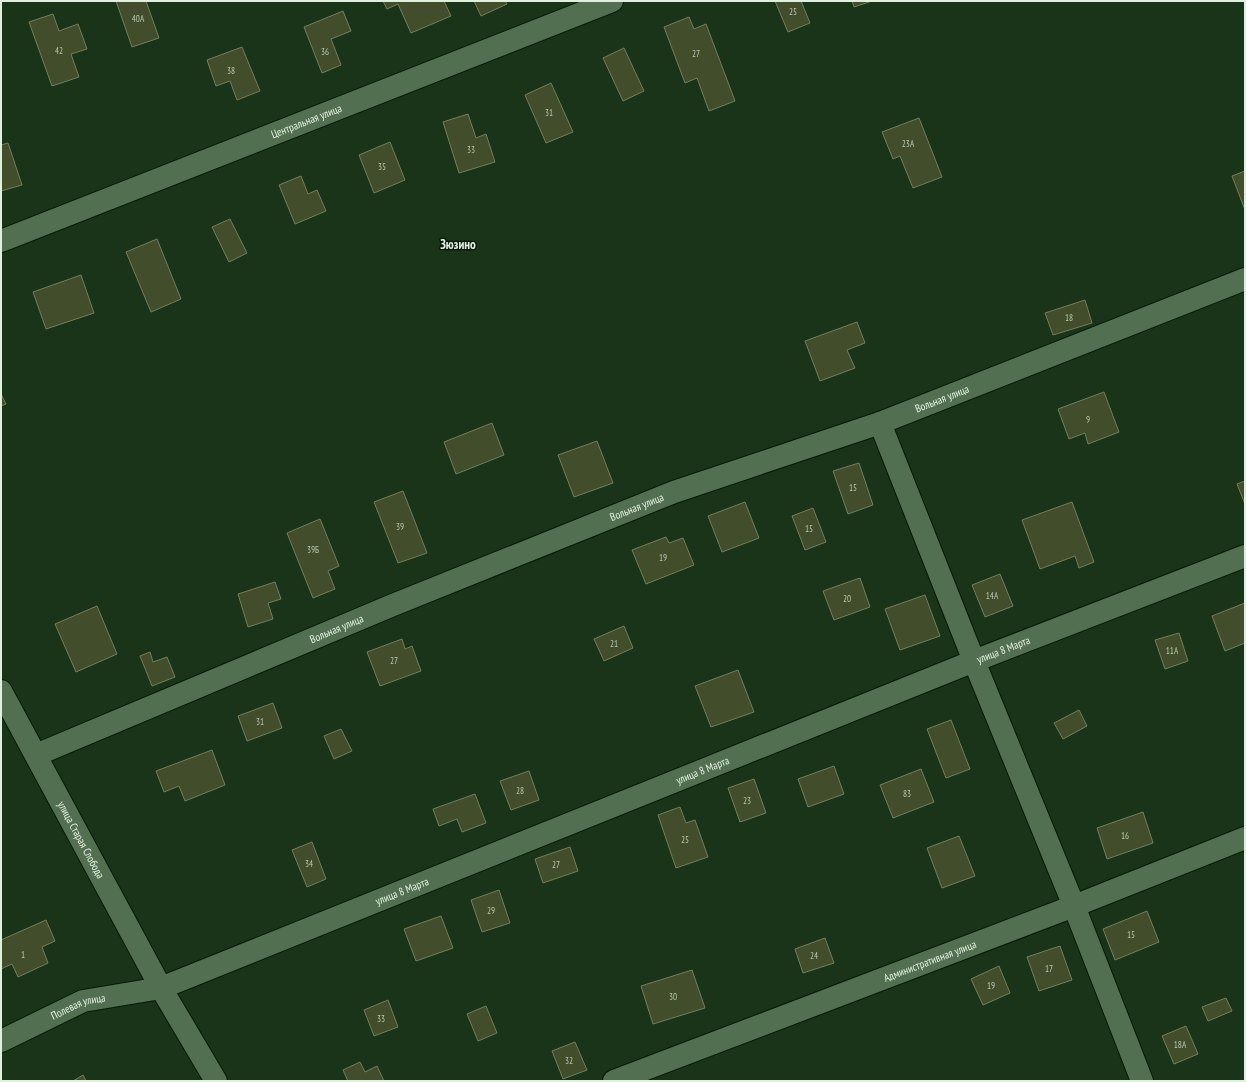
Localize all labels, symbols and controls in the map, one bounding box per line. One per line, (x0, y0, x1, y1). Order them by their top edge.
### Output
house number: 25 (789, 6, 797, 17)
house number: 40А (132, 13, 145, 24)
house number: 42 (55, 45, 63, 56)
house number: 36 (321, 46, 329, 57)
house number: 27 (692, 48, 700, 59)
house number: 38 (227, 65, 235, 76)
street label: Центральная улица (269, 101, 344, 141)
house number: 31 (545, 107, 553, 118)
house number: 23А (902, 138, 915, 149)
house number: 33 (467, 144, 475, 155)
house number: 35 (378, 161, 386, 172)
district label: Зюзино (440, 236, 476, 253)
house number: 18 (1065, 312, 1073, 323)
street label: Вольная улица (913, 382, 971, 415)
house number: 9 (1086, 414, 1090, 425)
house number: 15 (849, 482, 857, 493)
street label: Вольная улица (608, 490, 666, 524)
house number: 39 (396, 521, 404, 532)
house number: 15 (805, 523, 813, 534)
house number: 39Б (307, 544, 319, 555)
house number: 19 (659, 552, 667, 563)
house number: 14А (986, 590, 999, 601)
house number: 20 (843, 593, 851, 604)
street label: Вольная улица (308, 611, 366, 646)
street label: улица 8 Марта (975, 633, 1032, 666)
house number: 21 (610, 638, 618, 649)
house number: 11А (1166, 645, 1179, 656)
house number: 27 (390, 655, 398, 666)
house number: 31 (256, 716, 264, 727)
street label: улица 8 Марта (674, 753, 731, 787)
house number: 28 (516, 785, 524, 796)
house number: 83 (903, 788, 911, 799)
house number: 23 (743, 795, 751, 806)
street label: улица Старая Слобода (55, 799, 108, 881)
house number: 16 (1121, 830, 1129, 841)
house number: 25 (681, 834, 689, 845)
house number: 34 (305, 858, 313, 869)
house number: 27 (552, 859, 560, 870)
street label: улица 8 Марта (373, 874, 431, 908)
house number: 29 (487, 905, 495, 916)
house number: 15 (1127, 929, 1135, 940)
street label: Административная улица (882, 937, 978, 985)
house number: 1 (21, 949, 25, 960)
house number: 24 (810, 950, 818, 961)
house number: 17 (1045, 963, 1053, 974)
house number: 19 (987, 980, 995, 991)
street label: Полевая улица (48, 990, 106, 1023)
house number: 30 (669, 991, 677, 1002)
house number: 33 (377, 1013, 385, 1024)
house number: 18А (1174, 1039, 1187, 1050)
house number: 32 (565, 1055, 573, 1066)

